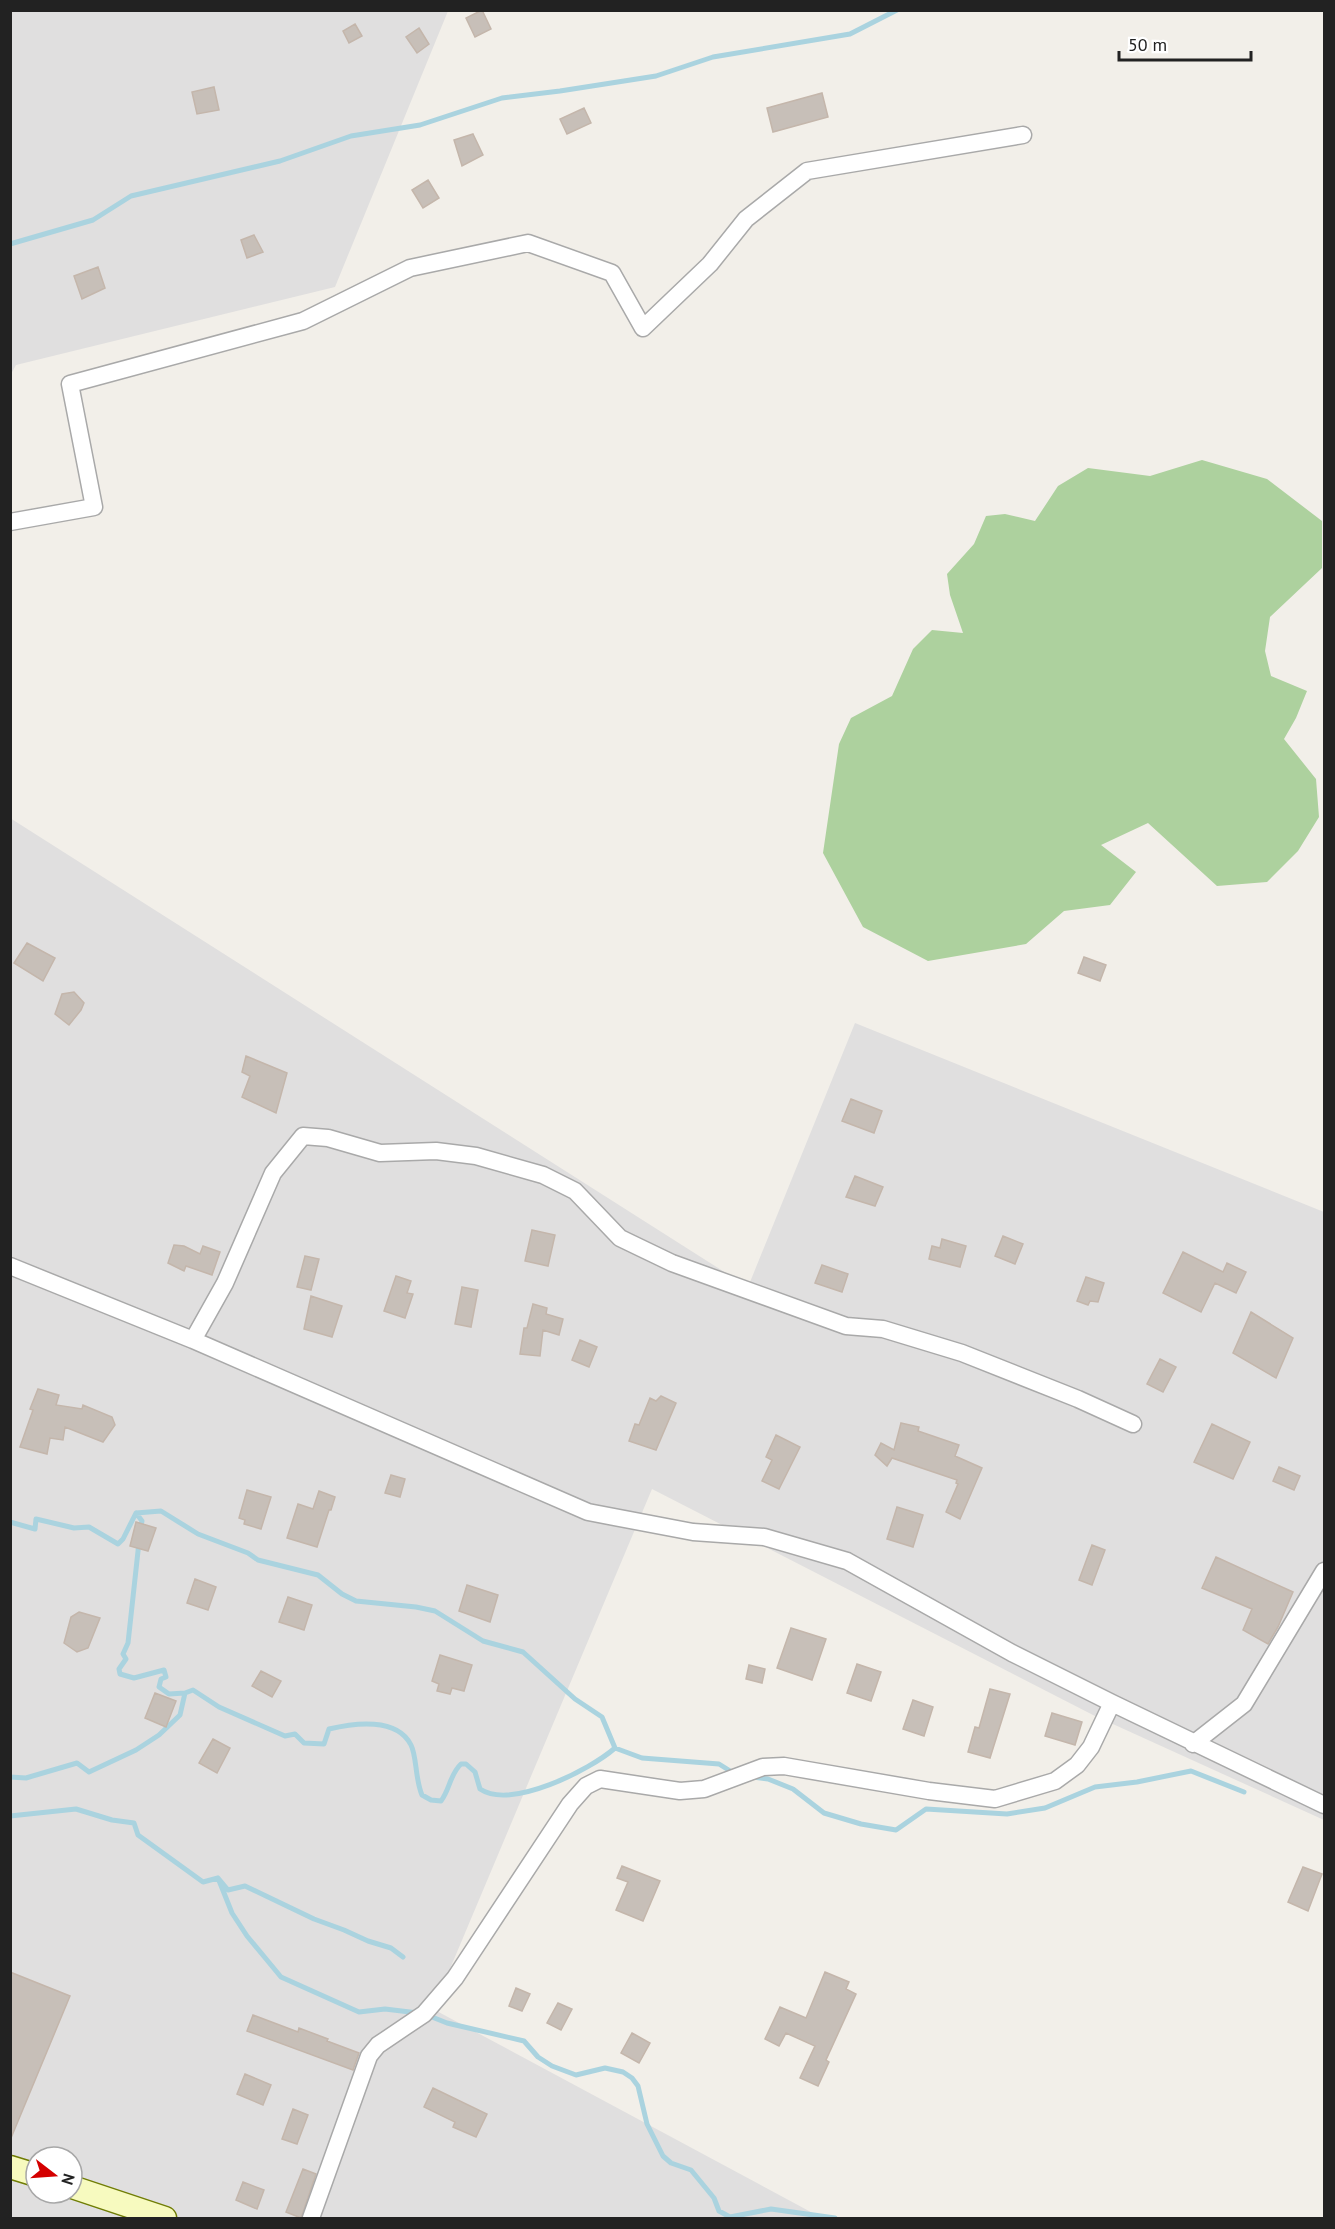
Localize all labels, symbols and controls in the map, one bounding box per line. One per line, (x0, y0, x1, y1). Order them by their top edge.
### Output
scale bar (1119, 24, 1251, 62)
text: 50 m (1128, 33, 1167, 56)
north arrow (24, 2145, 84, 2205)
text: N (57, 2171, 79, 2187)

